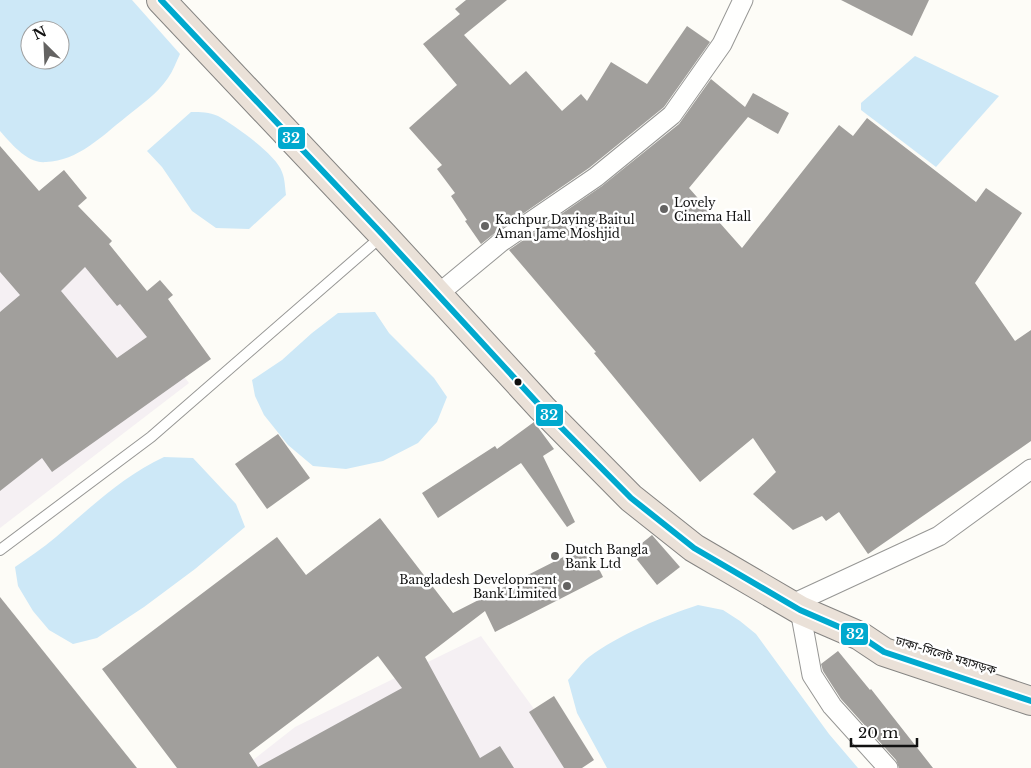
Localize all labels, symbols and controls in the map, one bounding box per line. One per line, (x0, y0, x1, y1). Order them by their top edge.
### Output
north arrow (20, 20, 70, 70)
text: N (30, 22, 49, 44)
line badge: 32 (277, 126, 306, 150)
text: 32 (282, 129, 300, 147)
place label: Lovely Cinema Hall (674, 195, 751, 224)
marker: Lovely Cinema Hall (658, 203, 670, 215)
place label: Kachpur Daying Baitul Aman Jame Moshjid (494, 212, 635, 241)
marker: Kachpur Daying Baitul Aman Jame Moshjid (479, 220, 491, 232)
unlabelled marker (513, 377, 523, 387)
line badge: 32 (535, 403, 564, 427)
text: 32 (540, 406, 558, 424)
place label: Dutch Bangla Bank Ltd (565, 542, 649, 571)
marker: Dutch Bangla Bank Ltd (549, 550, 561, 562)
place label: Bangladesh Development Bank Limited (399, 572, 557, 601)
marker: Bangladesh Development Bank Limited (561, 580, 573, 592)
line badge: 32 (840, 622, 869, 646)
text: 32 (846, 625, 864, 643)
street label: ঢাকা-সিলেট মহাসড়ক (893, 632, 999, 678)
scale bar (851, 716, 917, 748)
text: 20 m (858, 723, 898, 742)

